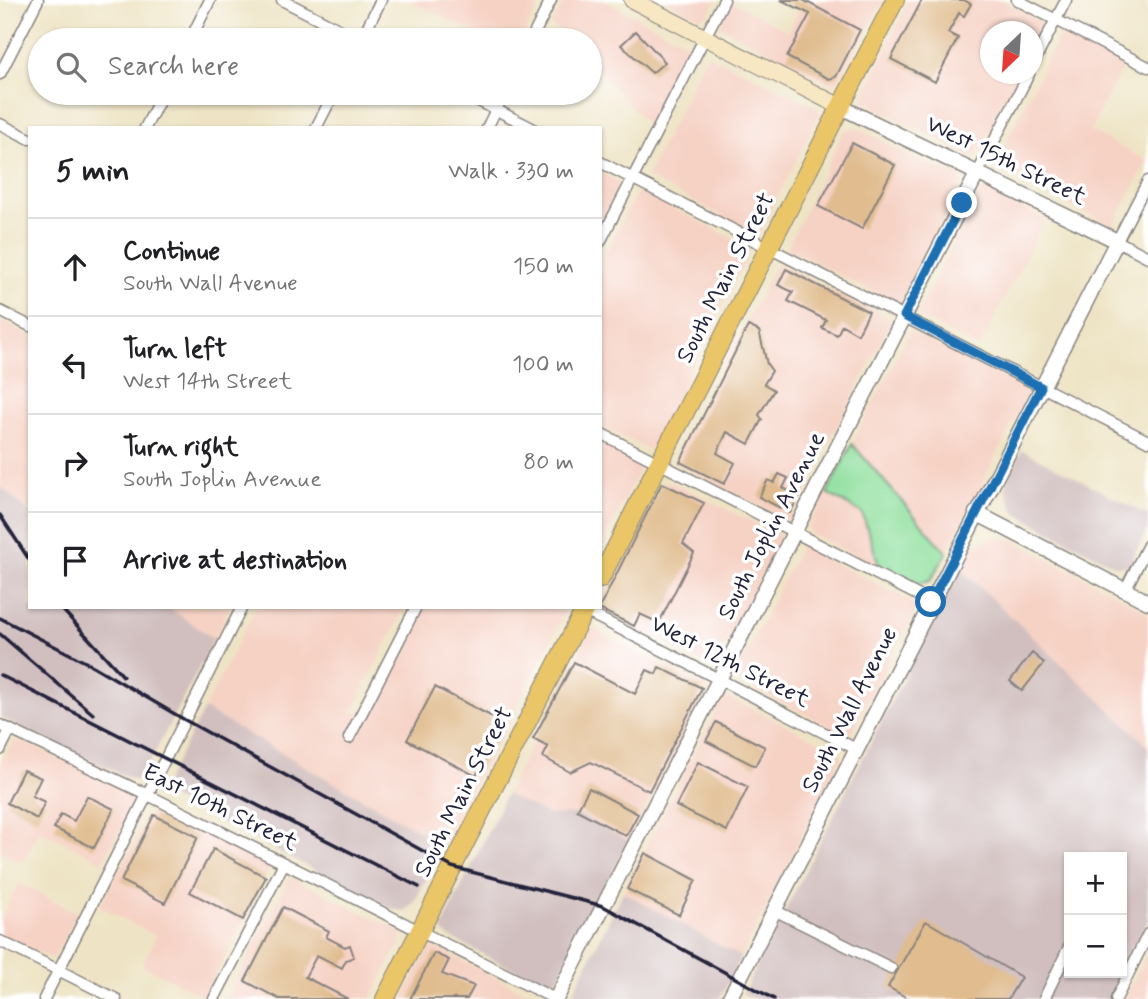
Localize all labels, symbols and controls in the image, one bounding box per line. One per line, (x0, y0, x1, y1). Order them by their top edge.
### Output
north arrow (980, 21, 1043, 84)
search box (28, 28, 602, 105)
icon: search (52, 48, 90, 86)
text: Search here (108, 50, 239, 84)
street label: West 15th Street (921, 109, 1091, 213)
text: 5 min (56, 152, 130, 191)
text: Walk · 330 m (448, 157, 574, 187)
street label: South Main Street (670, 187, 782, 369)
route end (946, 187, 977, 218)
text: Continue (123, 235, 220, 269)
icon: ahead (56, 248, 94, 286)
text: 150 m (513, 252, 574, 282)
text: South Wall Avenue (123, 269, 298, 299)
text: Turn left (123, 333, 227, 367)
icon: left (56, 346, 94, 384)
text: 100 m (512, 350, 574, 380)
text: West 14th Street (123, 367, 292, 397)
street label: South Joplin Avenue (711, 426, 833, 625)
text: Turn right (123, 431, 239, 465)
icon: right (56, 444, 94, 482)
text: 80 m (523, 448, 574, 478)
text: South Joplin Avenue (123, 465, 322, 495)
icon: arrive (56, 542, 94, 580)
text: Arrive at destination (123, 544, 347, 578)
route start (915, 586, 946, 617)
street label: West 12th Street (645, 609, 815, 715)
street label: South Wall Avenue (795, 622, 905, 798)
street label: South Main Street (408, 701, 520, 883)
street label: East 10th Street (137, 757, 303, 859)
map controls (1064, 852, 1127, 978)
button: + (1064, 852, 1127, 915)
button: − (1064, 915, 1127, 978)

